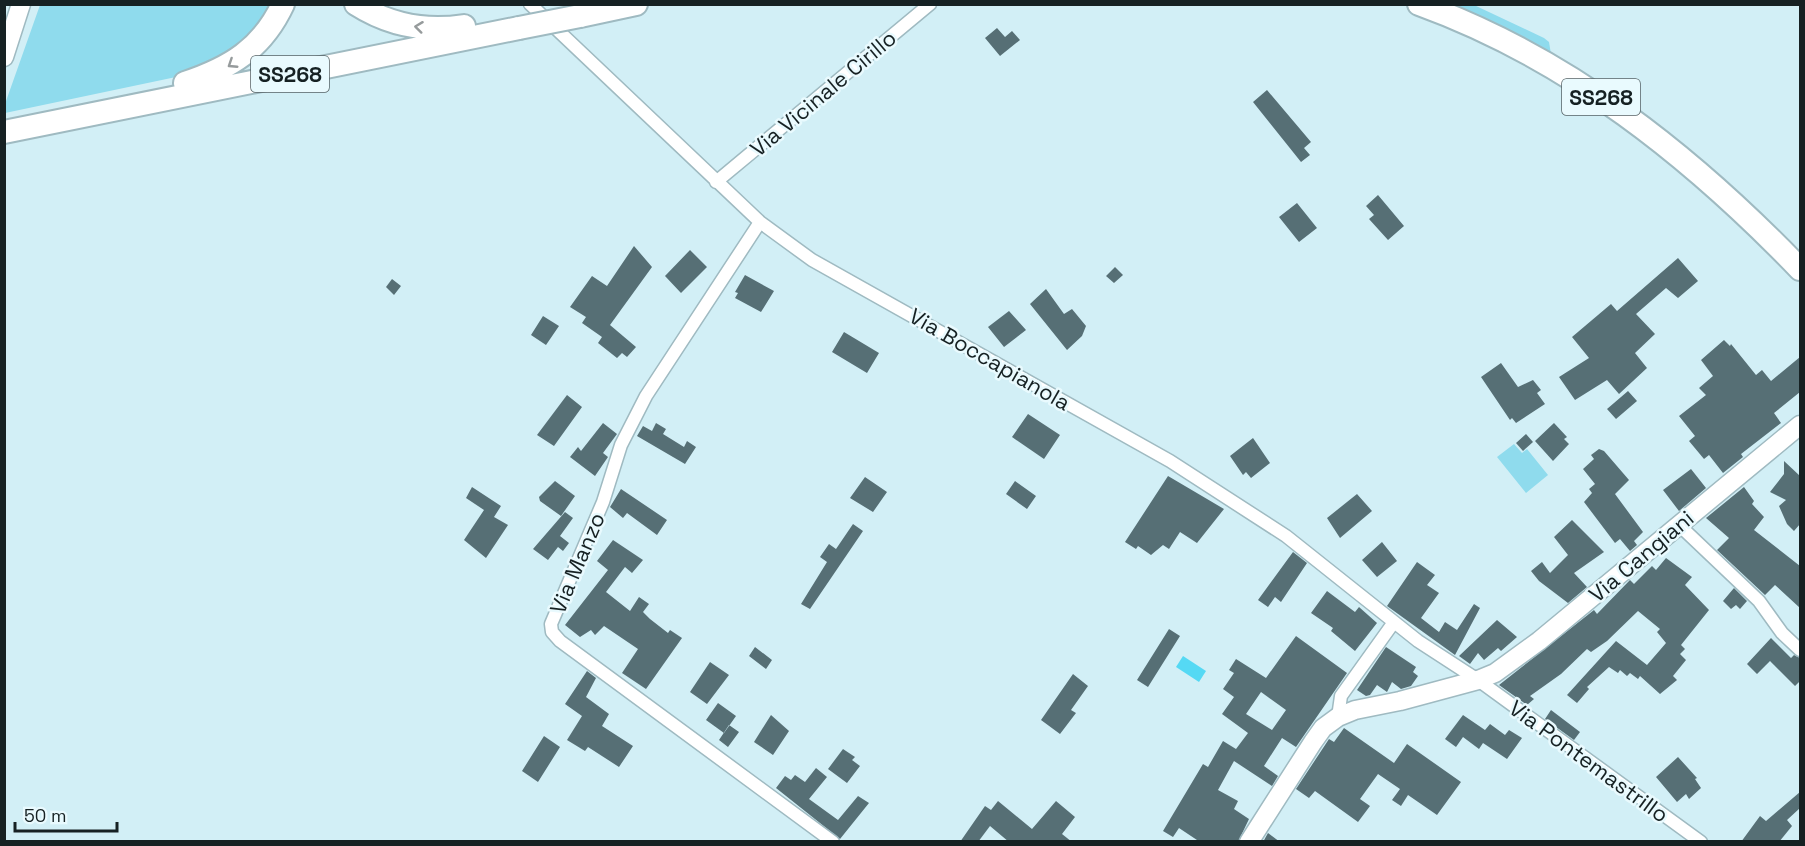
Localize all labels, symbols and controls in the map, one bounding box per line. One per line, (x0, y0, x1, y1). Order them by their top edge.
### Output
one-way arrow (414, 22, 424, 34)
street label: Via Vicinale Cirillo (744, 24, 902, 162)
road number: SS268 (251, 56, 329, 92)
one-way arrow (228, 57, 239, 68)
road number: SS268 (1562, 79, 1640, 115)
street label: Via Boccapianola (904, 301, 1076, 417)
street label: Via Cangiani (1583, 504, 1699, 608)
street label: Via Manzo (543, 508, 611, 618)
street label: Via Pontemastrillo (1504, 694, 1674, 828)
scale bar (15, 795, 117, 833)
text: 50 m (24, 804, 66, 827)

